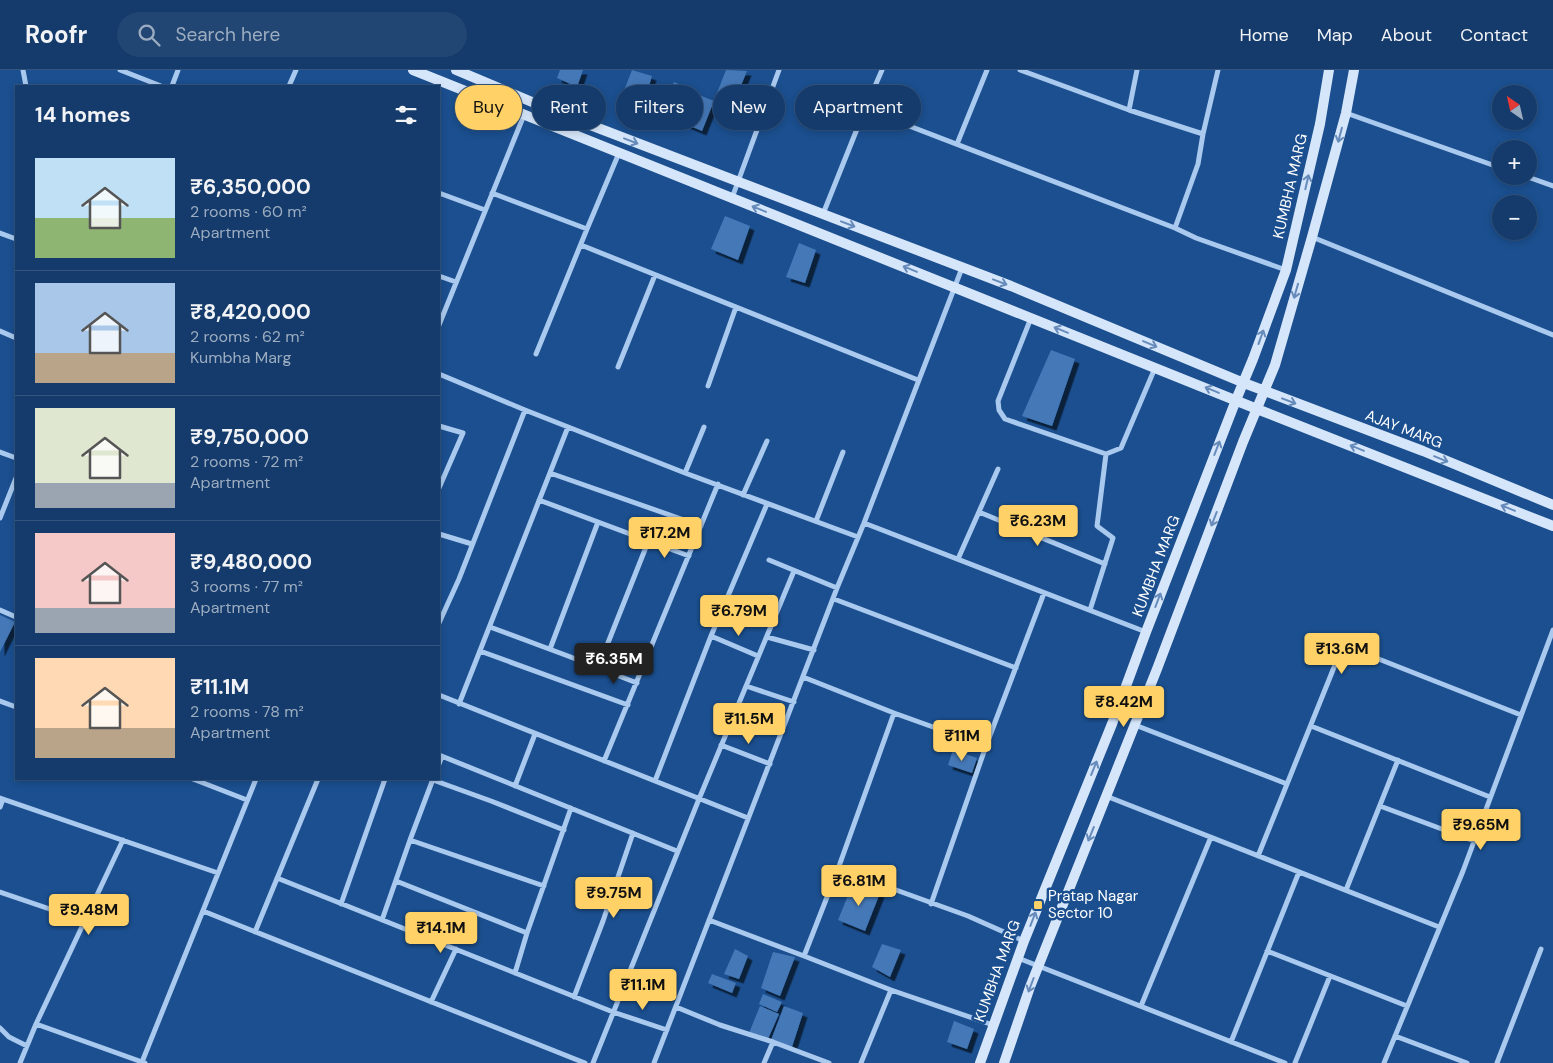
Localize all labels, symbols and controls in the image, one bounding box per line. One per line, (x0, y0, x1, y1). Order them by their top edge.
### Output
search box (117, 12, 467, 57)
text: Roofr (25, 19, 87, 50)
icon: search (135, 21, 163, 49)
text: Search here (175, 22, 280, 47)
text: Home (1239, 23, 1289, 47)
text: Map (1317, 23, 1353, 47)
text: About (1381, 23, 1432, 47)
text: Contact (1460, 23, 1528, 47)
chip: Buy (455, 85, 522, 130)
chip: Rent (532, 85, 606, 130)
chip: Filters (616, 85, 703, 130)
chip: New (713, 85, 785, 130)
chip: Apartment (795, 85, 921, 130)
north arrow (1492, 85, 1538, 130)
map controls (1492, 85, 1537, 240)
text: 14 homes (35, 101, 131, 129)
icon: filters (392, 101, 420, 129)
one-way arrow (1335, 126, 1344, 142)
street label: KUMBHA MARG (1268, 131, 1312, 241)
one-way arrow (623, 137, 638, 146)
button: + (1492, 140, 1537, 185)
text: ₹6,350,000 (190, 173, 311, 201)
one-way arrow (1303, 174, 1312, 190)
icon: home (75, 178, 135, 238)
button: − (1492, 195, 1537, 240)
text: 2 rooms · 60 m² (190, 201, 307, 222)
one-way arrow (752, 204, 767, 213)
one-way arrow (840, 220, 855, 229)
text: Apartment (190, 222, 270, 243)
one-way arrow (903, 264, 918, 274)
one-way arrow (992, 278, 1007, 287)
one-way arrow (1290, 283, 1300, 299)
text: ₹8,420,000 (190, 298, 311, 326)
icon: home (75, 303, 135, 363)
one-way arrow (1054, 325, 1069, 334)
text: 2 rooms · 62 m² (190, 326, 305, 347)
one-way arrow (1257, 330, 1266, 346)
one-way arrow (1142, 340, 1157, 350)
text: Kumbha Marg (190, 347, 292, 368)
one-way arrow (1204, 385, 1219, 394)
one-way arrow (1281, 396, 1296, 406)
street label: AJAY MARG (1362, 405, 1446, 453)
text: ₹9,750,000 (190, 423, 309, 451)
icon: home (75, 428, 135, 488)
one-way arrow (1213, 441, 1222, 457)
one-way arrow (1349, 443, 1365, 452)
text: 2 rooms · 72 m² (190, 451, 303, 472)
one-way arrow (1433, 454, 1448, 464)
text: Apartment (190, 472, 270, 493)
one-way arrow (1501, 502, 1516, 512)
pin: ₹6.23M (997, 504, 1079, 547)
text: ₹6.23M (1010, 510, 1066, 531)
one-way arrow (1209, 511, 1218, 526)
street label: KUMBHA MARG (1127, 512, 1185, 620)
pin: ₹17.2M (624, 516, 706, 559)
text: ₹17.2M (640, 522, 690, 543)
text: ₹9,480,000 (190, 548, 312, 576)
icon: home (75, 553, 135, 613)
text: 3 rooms · 77 m² (190, 576, 303, 597)
one-way arrow (1154, 593, 1164, 608)
pin: ₹6.79M (698, 594, 780, 637)
text: Apartment (190, 597, 270, 618)
text: ₹6.79M (711, 600, 767, 621)
pin: ₹13.6M (1301, 632, 1383, 675)
text: ₹13.6M (1315, 638, 1369, 659)
pin: ₹6.35M (573, 642, 655, 685)
text: ₹6.35M (585, 648, 643, 669)
text: ₹11.1M (190, 673, 249, 701)
icon: home (75, 678, 135, 738)
pin: ₹8.42M (1083, 686, 1165, 728)
text: ₹8.42M (1095, 691, 1153, 712)
text: 2 rooms · 78 m² (190, 701, 304, 722)
pin: ₹11.5M (708, 702, 790, 745)
text: ₹11.5M (724, 708, 774, 729)
pin: ₹11M (932, 720, 992, 762)
text: Apartment (190, 722, 270, 743)
text: ₹11M (944, 725, 980, 746)
one-way arrow (1090, 761, 1100, 776)
pin: ₹9.65M (1440, 808, 1522, 851)
text: ₹9.65M (1452, 814, 1510, 835)
one-way arrow (1085, 826, 1094, 841)
pin: ₹6.81M (818, 864, 900, 907)
text: ₹6.81M (832, 870, 886, 891)
pin: ₹9.75M (573, 876, 655, 919)
text: ₹9.75M (586, 882, 642, 903)
place label: Pratap Nagar Sector 10 (1048, 886, 1139, 923)
pin: ₹9.48M (48, 894, 130, 936)
text: ₹9.48M (60, 899, 118, 920)
marker: Pratap Nagar Sector 10 (1032, 899, 1044, 911)
pin: ₹14.1M (400, 912, 482, 954)
one-way arrow (1029, 912, 1038, 927)
text: ₹14.1M (416, 917, 466, 938)
street label: KUMBHA MARG (969, 917, 1025, 1025)
pin: ₹11.1M (602, 968, 684, 1011)
text: ₹11.1M (621, 974, 666, 995)
one-way arrow (1026, 976, 1035, 992)

